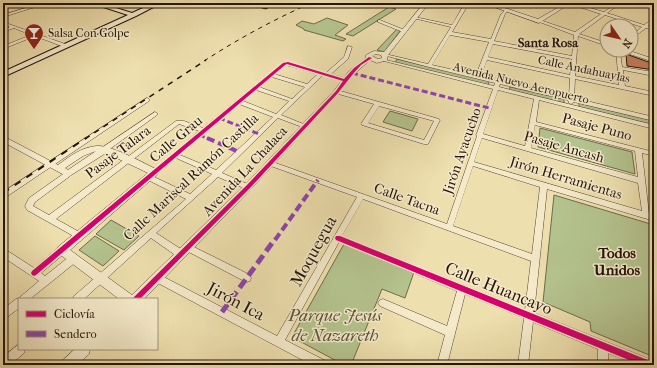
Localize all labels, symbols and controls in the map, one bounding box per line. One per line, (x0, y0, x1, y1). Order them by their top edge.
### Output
north arrow (599, 18, 639, 58)
bar icon: Salsa Con Golpe (23, 22, 45, 50)
place label: Salsa Con Golpe (48, 26, 130, 40)
district label: Santa Rosa (518, 35, 579, 50)
text: N (619, 36, 635, 51)
street label: Calle Andahuaylas (537, 52, 632, 86)
street label: Avenida Nuevo Aeropuerto (451, 59, 590, 107)
street label: Jirón Ayacucho (439, 105, 485, 198)
street label: Calle Mariscal Ramón Castilla (120, 110, 262, 244)
street label: Pasaje Puno (560, 110, 634, 144)
street label: Calle Grau (146, 112, 206, 166)
street label: Pasaje Talara (82, 122, 154, 182)
street label: Avenida La Chalaca (198, 122, 291, 220)
street label: Pasaje Ancash (522, 127, 606, 167)
street label: Jirón Herramientas (507, 153, 624, 203)
street label: Calle Tacna (372, 179, 443, 219)
street label: Moquegua (285, 212, 341, 290)
district label: Todos Unidos (593, 244, 640, 279)
street label: Calle Huancayo (443, 257, 556, 319)
street label: Jirón Ica (202, 277, 268, 324)
legend (18, 298, 158, 350)
park label: Parque Jesús de Nazareth (287, 305, 383, 345)
text: Ciclovía (54, 307, 95, 321)
text: Sendero (54, 327, 97, 341)

